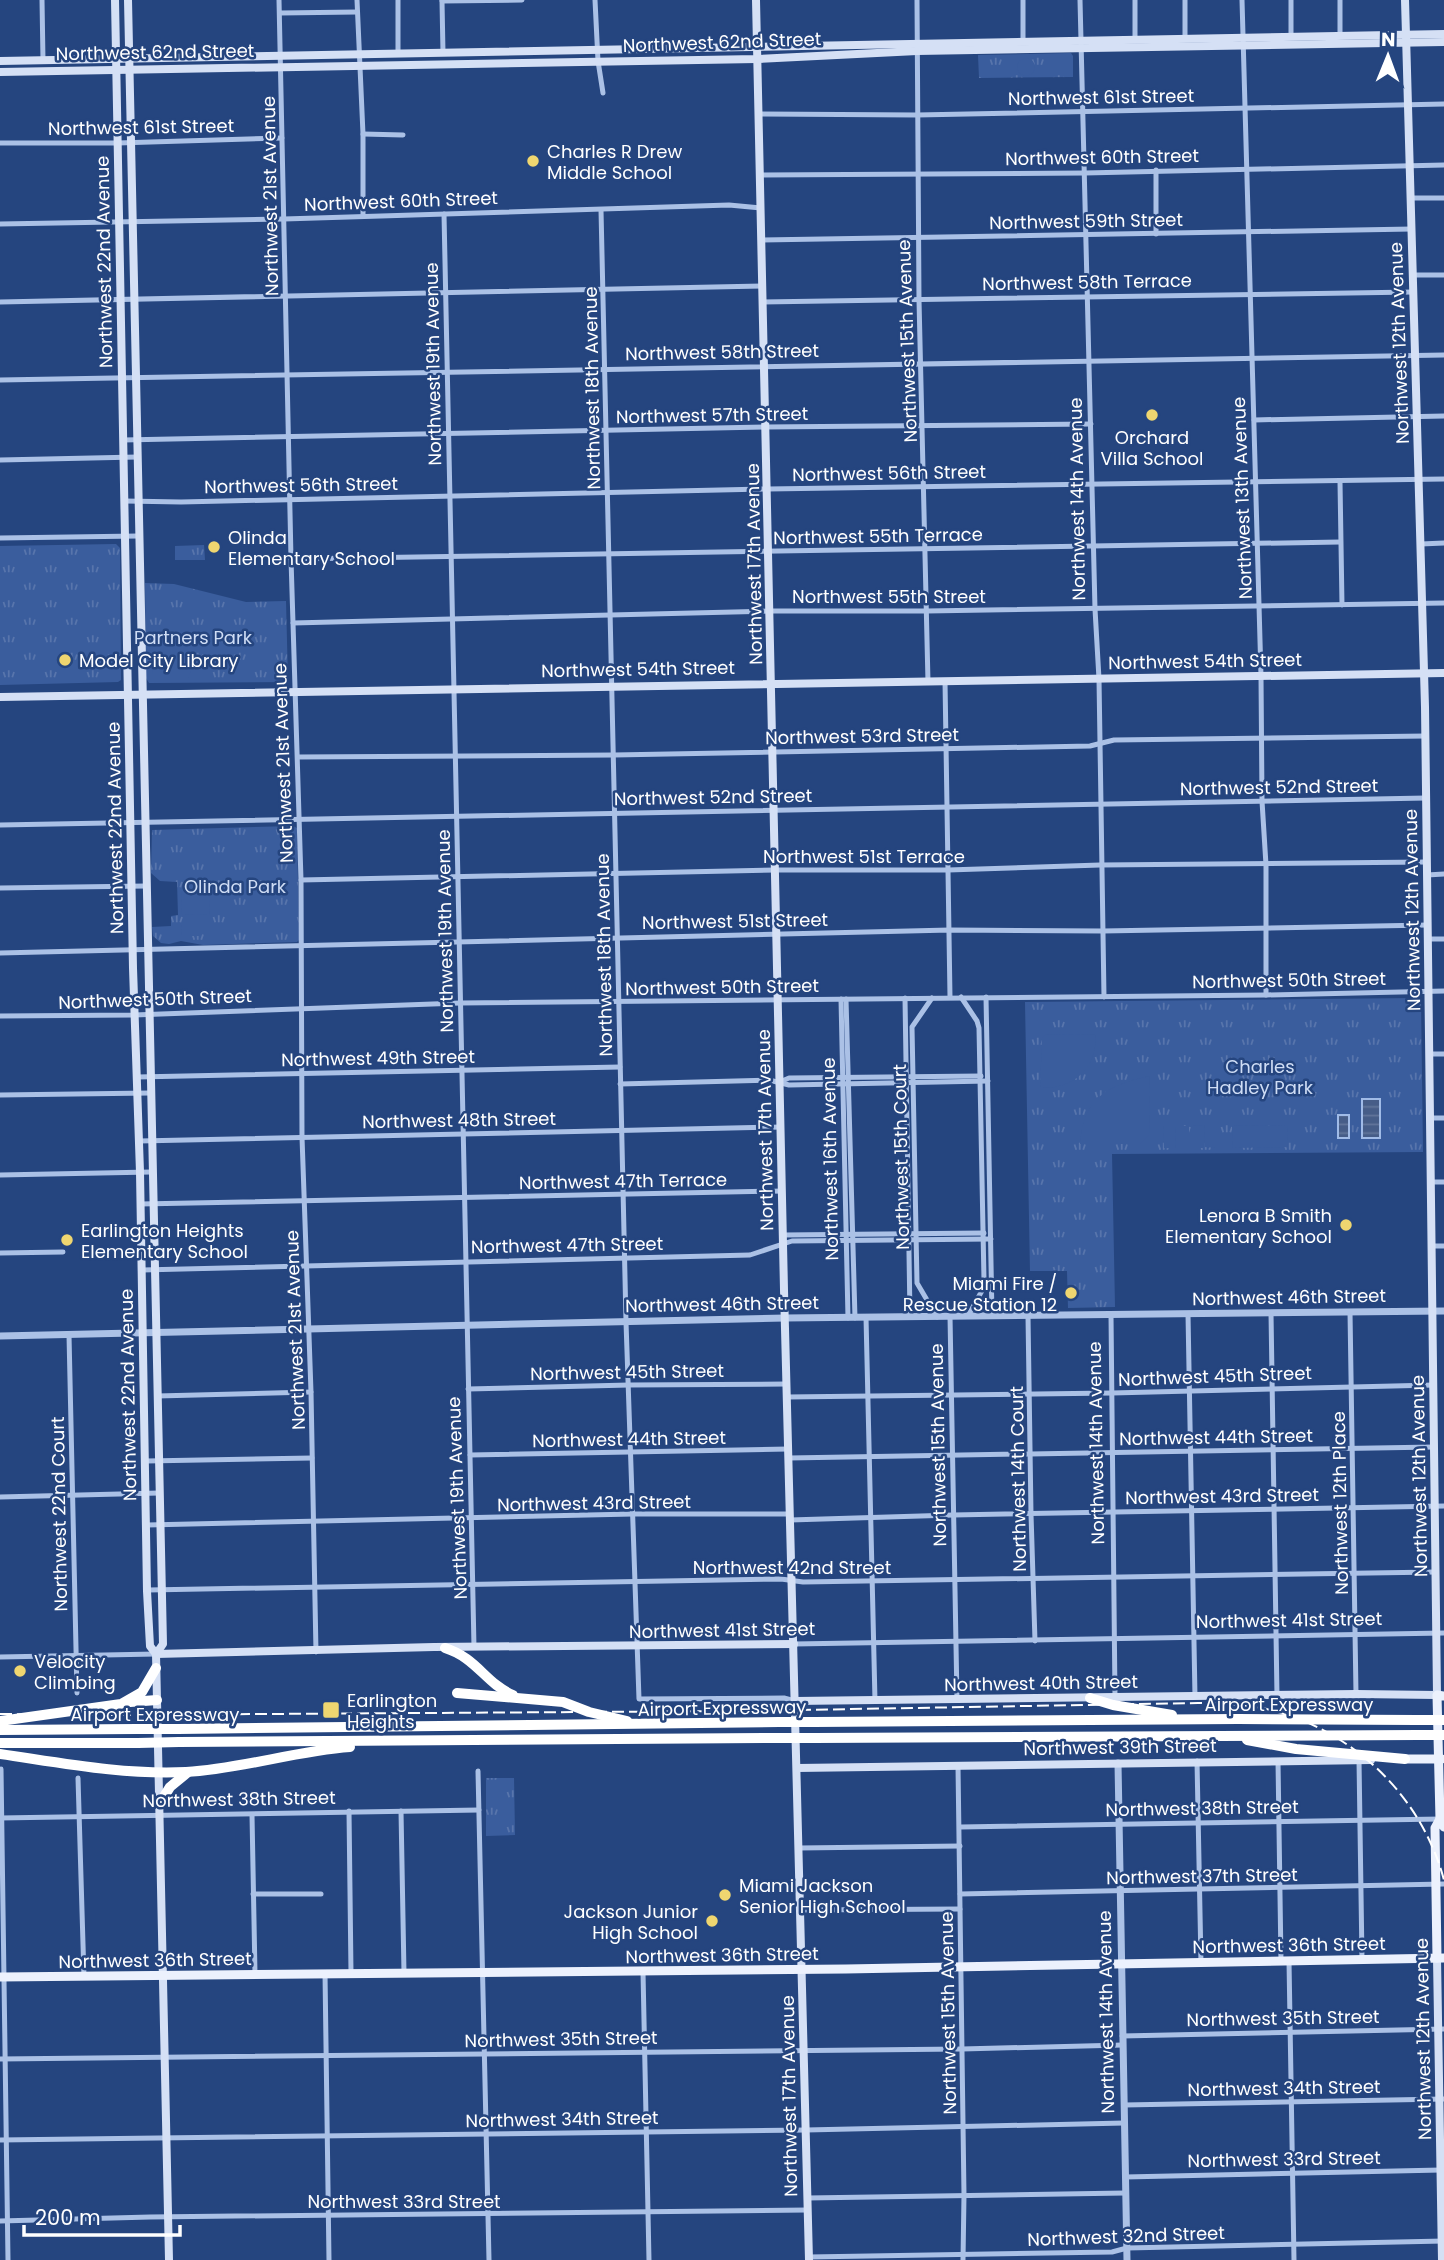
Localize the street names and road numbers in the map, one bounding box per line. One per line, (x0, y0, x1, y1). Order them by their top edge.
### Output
street label: Northwest 62nd Street (622, 26, 822, 58)
street label: Northwest 62nd Street (55, 38, 255, 66)
street label: Northwest 61st Street (1008, 83, 1194, 111)
street label: Northwest 21st Avenue (256, 96, 284, 296)
street label: Northwest 61st Street (48, 113, 234, 141)
street label: Northwest 60th Street (1005, 143, 1199, 171)
street label: Northwest 22nd Avenue (90, 156, 118, 368)
street label: Northwest 60th Street (304, 185, 498, 217)
street label: Northwest 59th Street (989, 207, 1183, 235)
street label: Northwest 15th Avenue (891, 239, 923, 443)
street label: Northwest 12th Avenue (1383, 242, 1415, 444)
street label: Northwest 19th Avenue (419, 262, 447, 466)
street label: Northwest 58th Terrace (982, 268, 1192, 296)
street label: Northwest 18th Avenue (578, 286, 606, 490)
street label: Northwest 58th Street (625, 338, 819, 366)
street label: Northwest 13th Avenue (1226, 396, 1258, 600)
street label: Northwest 14th Avenue (1063, 397, 1091, 601)
street label: Northwest 57th Street (616, 401, 808, 429)
street label: Northwest 56th Street (792, 459, 986, 487)
street label: Northwest 17th Avenue (740, 463, 768, 665)
street label: Northwest 56th Street (204, 471, 398, 499)
street label: Northwest 55th Terrace (773, 522, 983, 550)
street label: Northwest 55th Street (792, 584, 986, 609)
street label: Northwest 54th Street (1108, 647, 1302, 675)
street label: Northwest 54th Street (541, 655, 735, 683)
street label: Northwest 21st Avenue (267, 663, 299, 863)
street label: Northwest 22nd Avenue (101, 722, 129, 934)
street label: Northwest 53rd Street (765, 722, 959, 750)
street label: Northwest 52nd Street (1180, 773, 1378, 801)
street label: Northwest 52nd Street (614, 783, 812, 811)
street label: Northwest 12th Avenue (1398, 809, 1426, 1011)
street label: Northwest 19th Avenue (431, 829, 459, 1033)
street label: Northwest 51st Terrace (763, 844, 965, 869)
street label: Northwest 18th Avenue (590, 853, 618, 1057)
street label: Northwest 51st Street (642, 907, 828, 935)
street label: Northwest 50th Street (1192, 966, 1386, 994)
street label: Northwest 50th Street (625, 973, 819, 1001)
street label: Northwest 50th Street (58, 983, 252, 1015)
street label: Northwest 17th Avenue (751, 1029, 779, 1231)
street label: Northwest 49th Street (281, 1044, 475, 1072)
street label: Northwest 16th Avenue (816, 1057, 844, 1261)
street label: Northwest 15th Court (887, 1064, 915, 1250)
street label: Northwest 48th Street (362, 1106, 556, 1134)
street label: Northwest 47th Terrace (519, 1167, 727, 1195)
street label: Northwest 21st Avenue (279, 1230, 311, 1430)
street label: Northwest 47th Street (471, 1231, 663, 1259)
street label: Northwest 46th Street (1192, 1283, 1386, 1311)
street label: Northwest 22nd Avenue (114, 1289, 142, 1501)
street label: Northwest 46th Street (625, 1290, 819, 1318)
street label: Northwest 14th Avenue (1082, 1341, 1110, 1545)
street label: Northwest 15th Avenue (924, 1343, 952, 1547)
street label: Northwest 45th Street (530, 1358, 724, 1386)
street label: Northwest 45th Street (1118, 1360, 1312, 1392)
street label: Northwest 12th Avenue (1405, 1375, 1433, 1577)
street label: Northwest 14th Court (1004, 1386, 1032, 1572)
street label: Northwest 19th Avenue (441, 1396, 473, 1600)
street label: Northwest 12th Place (1326, 1411, 1354, 1595)
street label: Northwest 22nd Court (45, 1416, 73, 1612)
street label: Northwest 44th Street (1119, 1423, 1313, 1451)
street label: Northwest 44th Street (532, 1425, 726, 1453)
street label: Northwest 43rd Street (1125, 1482, 1319, 1510)
street label: Northwest 43rd Street (497, 1489, 691, 1517)
street label: Northwest 42nd Street (693, 1555, 891, 1580)
street label: Northwest 41st Street (1196, 1606, 1382, 1634)
street label: Northwest 41st Street (629, 1616, 815, 1644)
street label: Northwest 40th Street (944, 1669, 1138, 1697)
street label: Airport Expressway (1205, 1692, 1373, 1717)
street label: Airport Expressway (637, 1694, 807, 1722)
street label: Airport Expressway (71, 1702, 239, 1727)
street label: Northwest 39th Street (1023, 1733, 1217, 1761)
street label: Northwest 38th Street (142, 1785, 336, 1813)
street label: Northwest 38th Street (1105, 1794, 1299, 1822)
street label: Northwest 37th Street (1106, 1862, 1298, 1890)
street label: Northwest 14th Avenue (1092, 1910, 1120, 2114)
street label: Northwest 15th Avenue (934, 1911, 962, 2115)
street label: Northwest 36th Street (1192, 1931, 1386, 1959)
street label: Northwest 12th Avenue (1409, 1938, 1437, 2140)
street label: Northwest 36th Street (625, 1941, 819, 1969)
street label: Northwest 36th Street (58, 1946, 252, 1974)
street label: Northwest 17th Avenue (775, 1995, 803, 2197)
street label: Northwest 35th Street (1186, 2004, 1380, 2032)
street label: Northwest 35th Street (464, 2025, 658, 2053)
street label: Northwest 34th Street (1187, 2074, 1381, 2102)
street label: Northwest 34th Street (465, 2105, 659, 2133)
street label: Northwest 33rd Street (1187, 2145, 1381, 2173)
street label: Northwest 33rd Street (307, 2189, 501, 2214)
street label: Northwest 32nd Street (1027, 2220, 1225, 2252)

